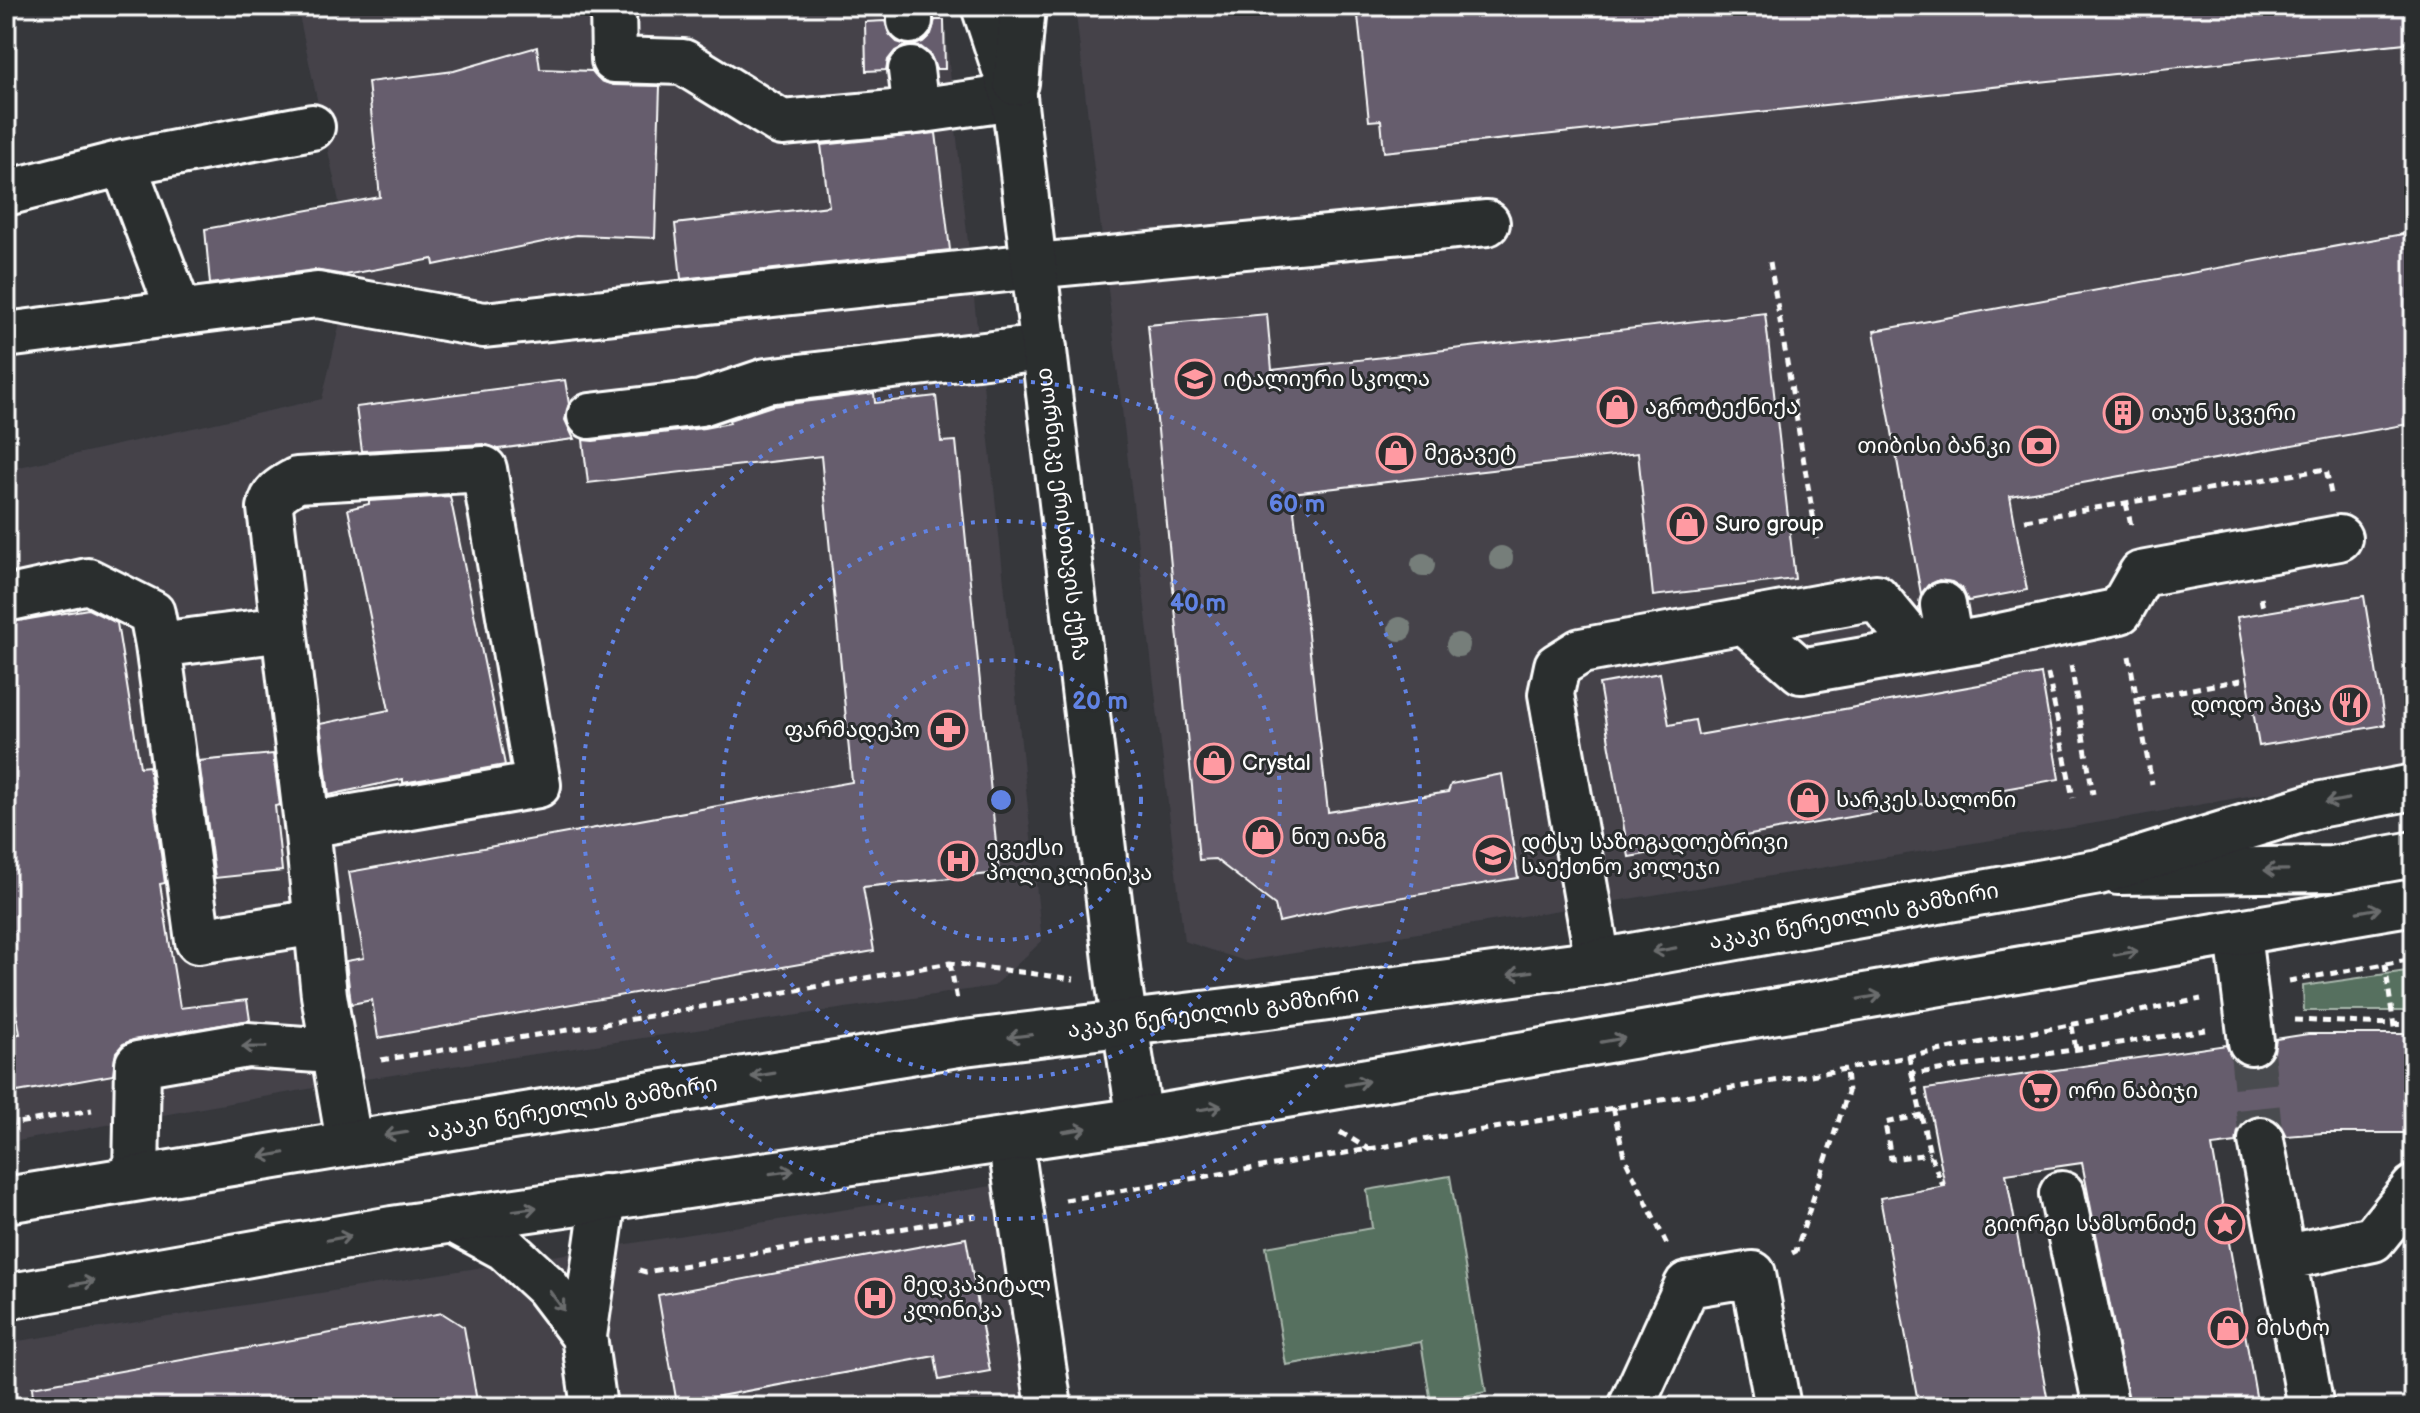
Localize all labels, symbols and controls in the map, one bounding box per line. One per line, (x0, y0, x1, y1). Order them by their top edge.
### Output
school or university icon: იტალიური სკოლა (1174, 358, 1216, 400)
street label: თორნიკე ერისთავის ქუჩა (1033, 366, 1094, 663)
place label: იტალიური სკოლა (1223, 366, 1430, 393)
shop icon: აგროტექნიქა (1596, 386, 1638, 428)
building icon: თაუნ სკვერი (2102, 392, 2144, 434)
place label: აგროტექნიქა (1645, 394, 1798, 421)
place label: თაუნ სკვერი (2151, 400, 2296, 427)
bank icon: თიბისი ბანკი (2018, 425, 2060, 467)
shop icon: მეგავეტ (1375, 432, 1417, 474)
place label: თიბისი ბანკი (1857, 433, 2011, 460)
place label: მეგავეტ (1424, 440, 1517, 467)
text: 60 m (1269, 490, 1325, 519)
shop icon: Suro group (1666, 503, 1708, 545)
place label: Suro group (1715, 511, 1824, 538)
text: 40 m (1170, 589, 1226, 618)
restaurant icon: დოდო პიცა (2329, 684, 2371, 726)
text: 20 m (1072, 687, 1128, 716)
place label: დოდო პიცა (2190, 692, 2322, 719)
pharmacy icon: ფარმადეპო (927, 709, 969, 751)
place label: ფარმადეპო (784, 717, 920, 744)
shop icon: Crystal (1193, 742, 1235, 784)
place label: Crystal (1242, 750, 1311, 777)
shop icon: სარკეს სალონი (1787, 779, 1829, 821)
centre of rings (987, 786, 1015, 814)
place label: სარკეს სალონი (1836, 787, 2016, 814)
one-way arrow (2325, 795, 2350, 810)
shop icon: ნიუ იანგ (1242, 816, 1284, 858)
place label: ნიუ იანგ (1291, 824, 1387, 851)
place label: დტსუ საზოგადოებრივი საექთნო კოლეჯი (1521, 829, 1788, 881)
school or university icon: დტსუ საზოგადოებრივი საექთნო კოლეჯი (1472, 834, 1514, 876)
place label: ევექსი პოლიკლინიკა (986, 835, 1152, 887)
hospital icon: ევექსი პოლიკლინიკა (937, 840, 979, 882)
one-way arrow (2263, 862, 2290, 877)
street label: აკაკი წერეთლის გამზირი (1707, 877, 2001, 955)
one-way arrow (2356, 902, 2382, 917)
one-way arrow (1652, 944, 1677, 959)
one-way arrow (2113, 945, 2138, 960)
one-way arrow (1507, 965, 1534, 980)
street label: აკაკი წერეთლის გამზირი (1066, 980, 1361, 1044)
one-way arrow (1856, 988, 1882, 1003)
one-way arrow (1008, 1029, 1033, 1044)
one-way arrow (1600, 1031, 1625, 1046)
one-way arrow (241, 1039, 268, 1055)
one-way arrow (751, 1068, 776, 1083)
street label: აკაკი წერეთლის გამზირი (425, 1070, 720, 1144)
supermarket icon: ორი ნაბიჯი (2019, 1070, 2061, 1112)
one-way arrow (1344, 1075, 1369, 1090)
place label: ორი ნაბიჯი (2068, 1078, 2198, 1105)
one-way arrow (1197, 1099, 1222, 1114)
one-way arrow (1062, 1121, 1087, 1136)
one-way arrow (384, 1128, 409, 1143)
one-way arrow (260, 1148, 285, 1163)
one-way arrow (769, 1164, 794, 1179)
one-way arrow (512, 1201, 537, 1216)
place icon: გიორგი სამსონიძე (2204, 1203, 2246, 1245)
place label: გიორგი სამსონიძე (1984, 1211, 2197, 1238)
one-way arrow (326, 1230, 351, 1245)
place label: მედკაპიტალ კლინიკა (903, 1272, 1051, 1324)
one-way arrow (70, 1275, 95, 1290)
hospital icon: მედკაპიტალ კლინიკა (854, 1277, 896, 1319)
one-way arrow (549, 1290, 566, 1311)
shop icon: მისტო (2207, 1307, 2249, 1349)
place label: მისტო (2256, 1315, 2330, 1342)

